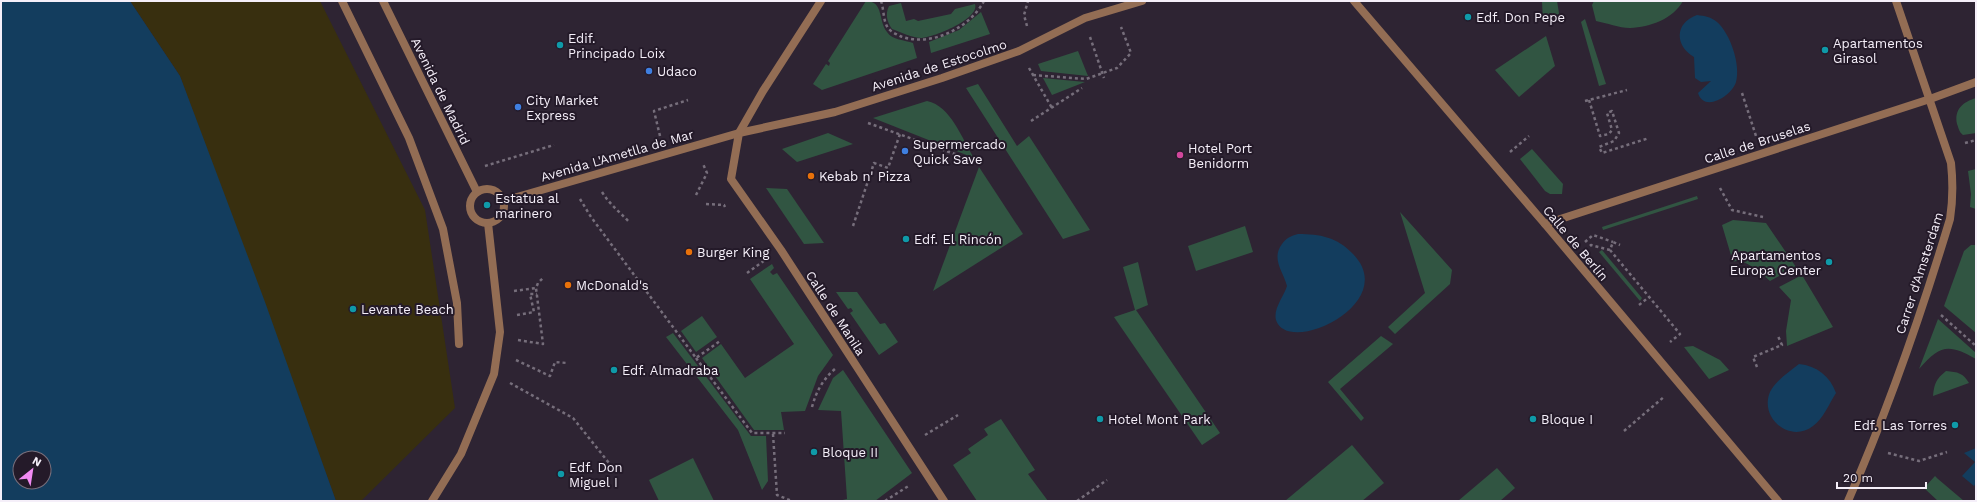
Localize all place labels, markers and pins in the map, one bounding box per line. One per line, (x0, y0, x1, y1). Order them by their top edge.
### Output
place label: Edf. Don Pepe (1476, 10, 1565, 25)
marker: Edf. Don Pepe (1463, 12, 1473, 22)
place label: Edif. Principado Loix (568, 31, 665, 61)
place label: Apartamentos Girasol (1833, 36, 1923, 66)
marker: Edif. Principado Loix (555, 40, 565, 50)
marker: Apartamentos Girasol (1820, 45, 1830, 55)
place label: Udaco (657, 64, 697, 79)
marker: Udaco (644, 66, 654, 76)
place label: City Market Express (526, 93, 599, 123)
marker: City Market Express (513, 102, 523, 112)
place label: Supermercado Quick Save (913, 137, 1006, 167)
place label: Hotel Port Benidorm (1188, 141, 1253, 171)
marker: Supermercado Quick Save (900, 146, 910, 156)
marker: Hotel Port Benidorm (1175, 150, 1185, 160)
place label: Kebab n' Pizza (819, 169, 911, 184)
marker: Kebab n' Pizza (806, 171, 816, 181)
place label: Estatua al marinero (495, 191, 559, 221)
marker: Estatua al marinero (482, 200, 492, 210)
place label: Edf. El Rincón (914, 232, 1002, 247)
marker: Edf. El Rincón (901, 234, 911, 244)
place label: Burger King (697, 245, 769, 260)
marker: Burger King (684, 247, 694, 257)
place label: Apartamentos Europa Center (1730, 248, 1821, 278)
marker: Apartamentos Europa Center (1824, 257, 1834, 267)
place label: McDonald's (576, 278, 649, 293)
marker: McDonald's (563, 280, 573, 290)
place label: Levante Beach (361, 302, 454, 317)
marker: Levante Beach (348, 304, 358, 314)
place label: Edf. Almadraba (622, 363, 719, 378)
marker: Edf. Almadraba (609, 365, 619, 375)
place label: Hotel Mont Park (1108, 412, 1211, 427)
place label: Bloque I (1541, 412, 1593, 427)
marker: Hotel Mont Park (1095, 414, 1105, 424)
marker: Bloque I (1528, 414, 1538, 424)
place label: Edf. Las Torres (1854, 418, 1947, 433)
marker: Edf. Las Torres (1950, 420, 1960, 430)
place label: Bloque II (822, 445, 878, 460)
marker: Bloque II (809, 447, 819, 457)
place label: Edf. Don Miguel I (569, 460, 623, 490)
marker: Edf. Don Miguel I (556, 469, 566, 479)

